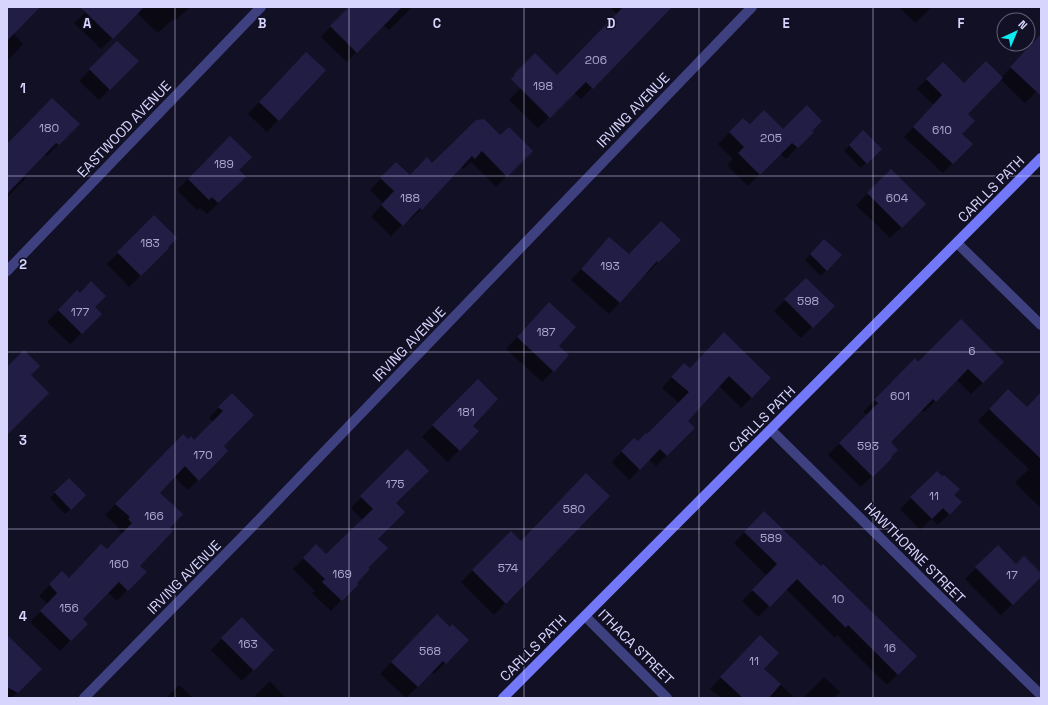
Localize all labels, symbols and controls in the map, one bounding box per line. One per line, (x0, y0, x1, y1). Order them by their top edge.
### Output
north arrow (996, 12, 1036, 52)
text: A (83, 15, 92, 32)
text: B (258, 15, 267, 32)
text: C (433, 15, 441, 32)
text: D (607, 15, 616, 32)
text: E (782, 15, 790, 32)
text: F (958, 15, 965, 32)
text: N (1015, 17, 1030, 32)
house number: 206 (585, 52, 607, 68)
street label: IRVING AVENUE (593, 69, 673, 151)
street label: EASTWOOD AVENUE (73, 77, 175, 181)
house number: 198 (533, 78, 553, 94)
text: 1 (20, 80, 26, 97)
house number: 180 (39, 120, 59, 136)
house number: 610 (932, 122, 952, 138)
house number: 205 (760, 130, 782, 146)
street label: CARLLS PATH (954, 152, 1028, 226)
house number: 189 (214, 156, 234, 172)
house number: 188 (400, 190, 420, 206)
house number: 604 (886, 190, 909, 206)
house number: 183 (140, 235, 160, 251)
text: 2 (19, 256, 27, 273)
house number: 193 (600, 258, 620, 274)
house number: 598 (797, 293, 819, 309)
street label: IRVING AVENUE (369, 303, 449, 385)
house number: 177 (71, 304, 90, 320)
house number: 187 (536, 324, 556, 340)
house number: 6 (968, 343, 976, 359)
street label: CARLLS PATH (725, 382, 799, 456)
house number: 601 (890, 388, 910, 404)
house number: 181 (457, 404, 475, 420)
text: 3 (19, 432, 27, 449)
house number: 593 (857, 438, 879, 454)
house number: 170 (193, 447, 213, 463)
house number: 175 (386, 476, 404, 492)
house number: 11 (929, 488, 939, 504)
street label: HAWTHORNE STREET (861, 499, 969, 607)
house number: 580 (563, 501, 585, 517)
house number: 166 (144, 508, 164, 524)
house number: 589 (760, 530, 782, 546)
street label: IRVING AVENUE (143, 536, 225, 618)
house number: 160 (109, 556, 129, 572)
house number: 574 (498, 560, 519, 576)
house number: 169 (332, 566, 352, 582)
house number: 17 (1006, 567, 1018, 583)
house number: 10 (832, 591, 844, 607)
house number: 156 (59, 600, 79, 616)
street label: ITHACA STREET (594, 605, 678, 689)
text: 4 (19, 608, 27, 625)
street label: CARLLS PATH (496, 611, 570, 685)
house number: 163 (238, 636, 258, 652)
house number: 16 (884, 640, 896, 656)
house number: 568 (419, 643, 441, 659)
house number: 11 (749, 653, 759, 669)

